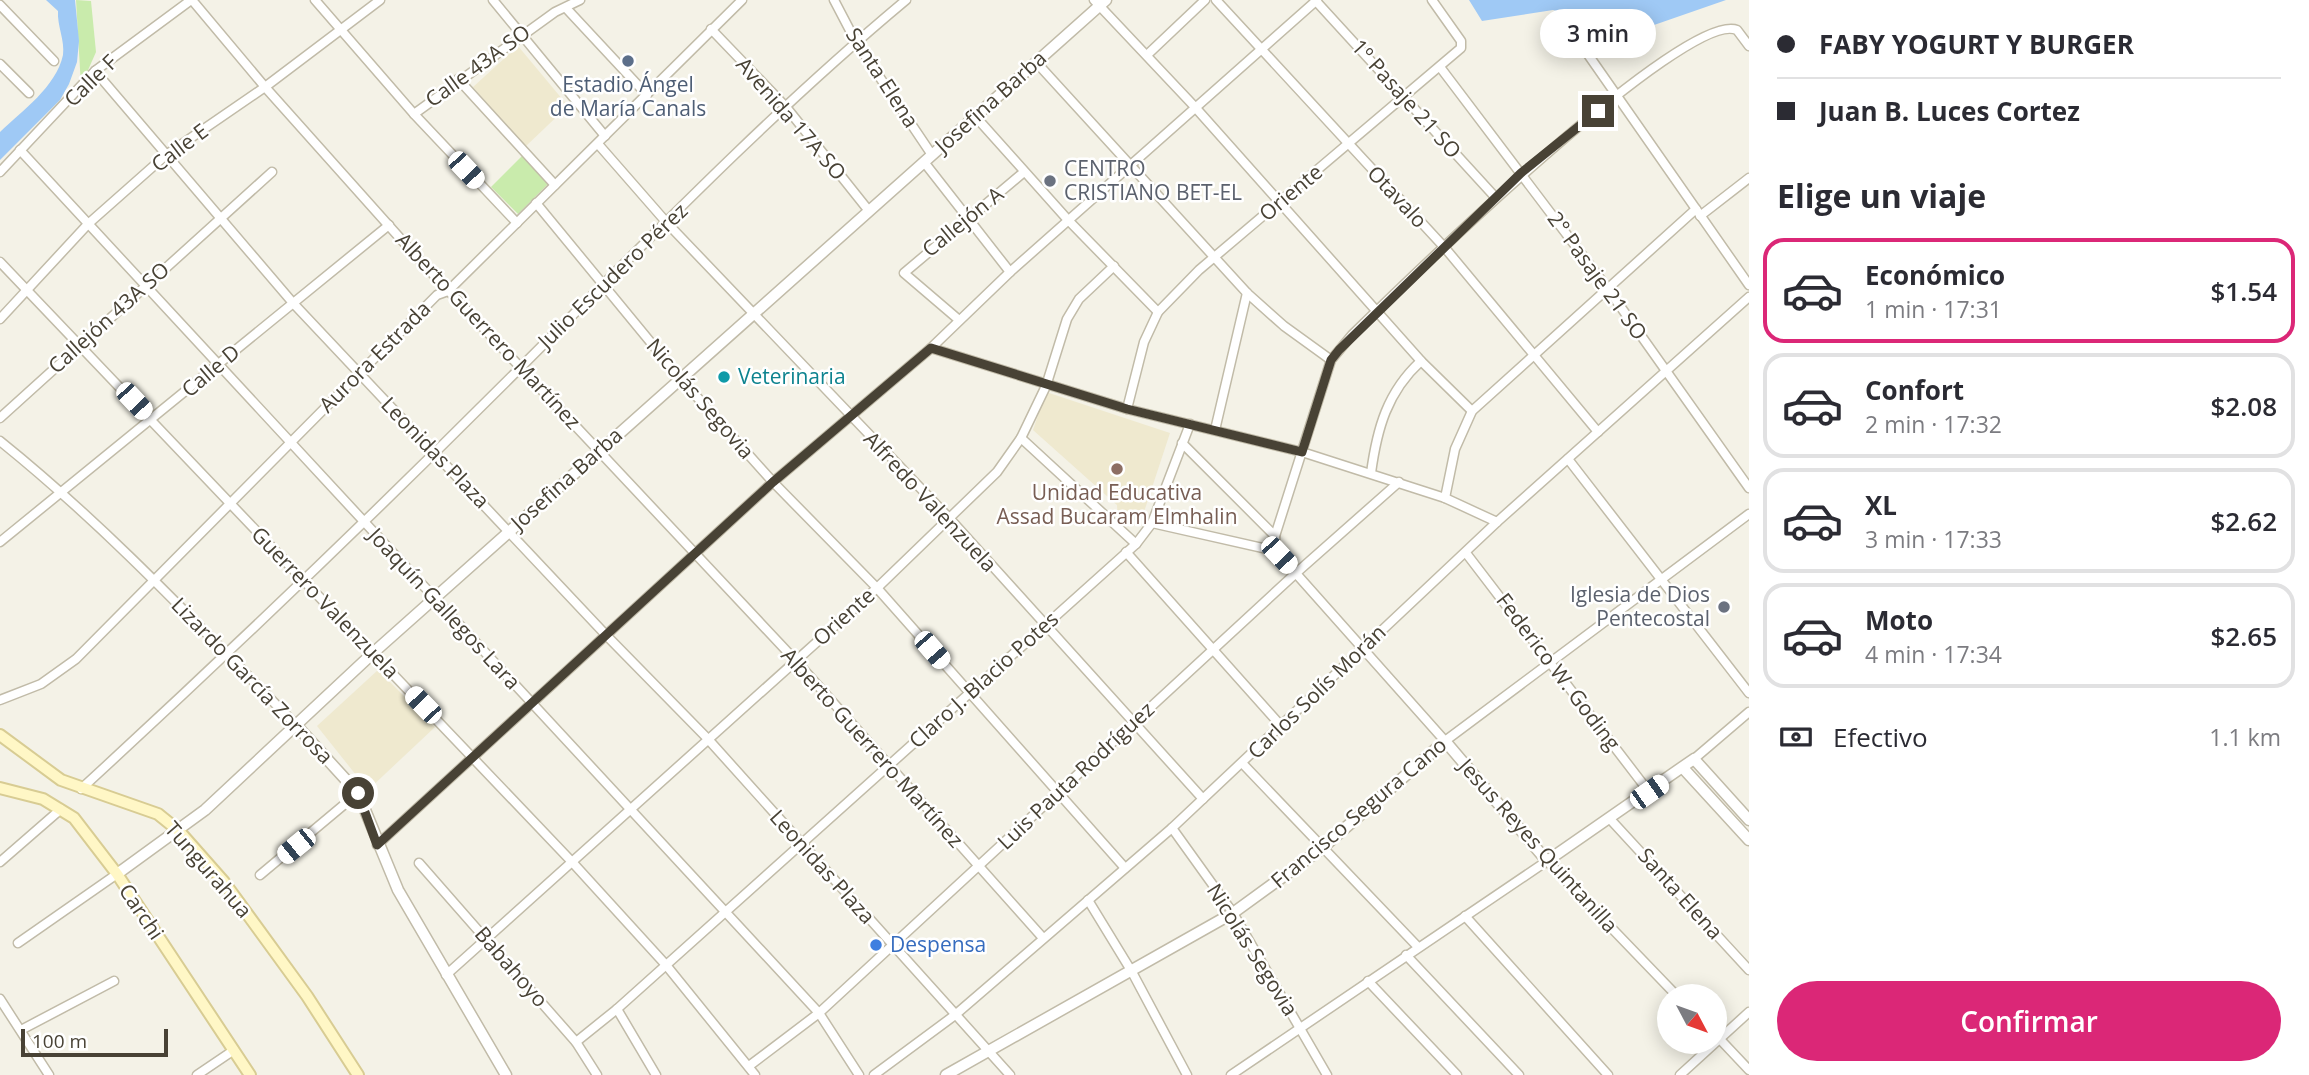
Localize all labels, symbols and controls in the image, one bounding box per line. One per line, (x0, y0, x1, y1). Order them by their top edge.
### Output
callout: 3 min (1540, 10, 1656, 58)
text: 3 min (1567, 17, 1629, 49)
street label: Calle 43A SO (419, 18, 536, 113)
street label: Santa Elena (840, 22, 926, 133)
text: FABY YOGURT Y BURGER (1819, 26, 2134, 62)
street label: 1º Pasaje 21 SO (1346, 33, 1468, 164)
street label: Josefina Barba (927, 44, 1052, 160)
street label: Calle F (58, 48, 123, 112)
street label: Avenida 17A SO (731, 51, 853, 186)
marker: Estadio Ángel de María Canals (620, 53, 636, 69)
place label: Estadio Ángel de María Canals (550, 70, 706, 122)
text: Juan B. Luces Cortez (1819, 93, 2080, 129)
route end (1582, 95, 1614, 127)
street label: Calle E (145, 117, 214, 178)
car (444, 147, 489, 193)
place label: CENTRO CRISTIANO BET-EL (1064, 154, 1242, 206)
street label: Oriente (1253, 158, 1328, 227)
street label: Otavalo (1362, 159, 1434, 234)
marker: CENTRO CRISTIANO BET-EL (1042, 173, 1058, 189)
text: Elige un viaje (1777, 174, 1986, 217)
street label: Callejón A (916, 179, 1009, 263)
street label: Julio Escudero Pérez (530, 196, 693, 355)
street label: 2° Pasaje 21 SO (1542, 206, 1654, 345)
street label: Alberto Guerrero Martínez (390, 226, 588, 435)
street label: Callejón 43A SO (42, 255, 175, 379)
text: Económico (1865, 257, 2005, 293)
icon: car (1781, 259, 1844, 322)
text: $1.54 (2210, 273, 2277, 309)
text: 1 min · 17:31 (1865, 293, 2002, 325)
street label: Aurora Estrada (312, 294, 436, 418)
street label: Nicolás Segovia (641, 332, 761, 465)
street label: Calle D (175, 338, 245, 403)
place label: Veterinaria (738, 362, 846, 390)
marker: Veterinaria (716, 369, 732, 385)
text: Confort (1865, 372, 1964, 408)
icon: car (1781, 374, 1844, 437)
car (112, 378, 157, 424)
text: $2.08 (2210, 388, 2277, 424)
street label: Leonidas Plaza (375, 391, 496, 514)
text: 2 min · 17:32 (1865, 408, 2002, 440)
street label: Josefina Barba (503, 421, 628, 537)
street label: Alfredo Valenzuela (858, 425, 1003, 578)
marker: Unidad Educativa Assad Bucaram Elmhalin (1109, 461, 1125, 477)
place label: Unidad Educativa Assad Bucaram Elmhalin (996, 478, 1238, 530)
text: XL (1865, 487, 1897, 523)
icon: car (1781, 489, 1844, 552)
text: $2.62 (2210, 503, 2277, 539)
street label: Guerrero Valenzuela (246, 520, 406, 684)
street label: Joaquín Gallegos Lara (361, 520, 527, 695)
text: 3 min · 17:33 (1865, 523, 2002, 555)
car (1257, 532, 1302, 578)
place label: Iglesia de Dios Pentecostal (1570, 580, 1710, 632)
street label: Oriente (806, 581, 880, 651)
street label: Federico W. Goding (1490, 587, 1627, 756)
street label: Lizardo García Zorrosa (166, 591, 340, 770)
marker: Iglesia de Dios Pentecostal (1716, 599, 1732, 615)
text: Moto (1865, 602, 1933, 638)
icon: car (1781, 604, 1844, 667)
street label: Claro J. Blacio Potes (903, 605, 1064, 754)
street label: Carlos Solís Morán (1241, 618, 1391, 764)
text: $2.65 (2210, 618, 2277, 654)
car (911, 627, 954, 673)
text: 4 min · 17:34 (1865, 638, 2002, 670)
street label: Alberto Guerrero Martínez (776, 642, 970, 853)
car (401, 683, 446, 727)
street label: Luis Pauta Rodríguez (991, 695, 1160, 855)
icon: cash (1777, 718, 1815, 756)
text: Efectivo (1833, 719, 1928, 755)
text: 1.1 km (2209, 721, 2281, 753)
street label: Francisco Segura Cano (1265, 730, 1452, 894)
street label: Jesus Reyes Quintanilla (1452, 751, 1625, 938)
car (1626, 771, 1673, 813)
route start (342, 777, 374, 809)
street label: Leonidas Plaza (764, 803, 882, 929)
street label: Tungurahua (159, 815, 258, 924)
car (274, 825, 319, 867)
street label: Santa Elena (1632, 842, 1729, 945)
street label: Carchi (113, 878, 171, 945)
street label: Nicolás Segovia (1201, 878, 1305, 1021)
street label: Babahoyo (469, 920, 555, 1013)
place label: Despensa (890, 930, 986, 958)
marker: Despensa (868, 937, 884, 953)
button: Confirmar (1777, 981, 2281, 1061)
north arrow (1657, 984, 1727, 1054)
map controls (1657, 984, 1727, 1054)
scale bar (21, 1026, 168, 1058)
text: 100 m (32, 1028, 87, 1054)

